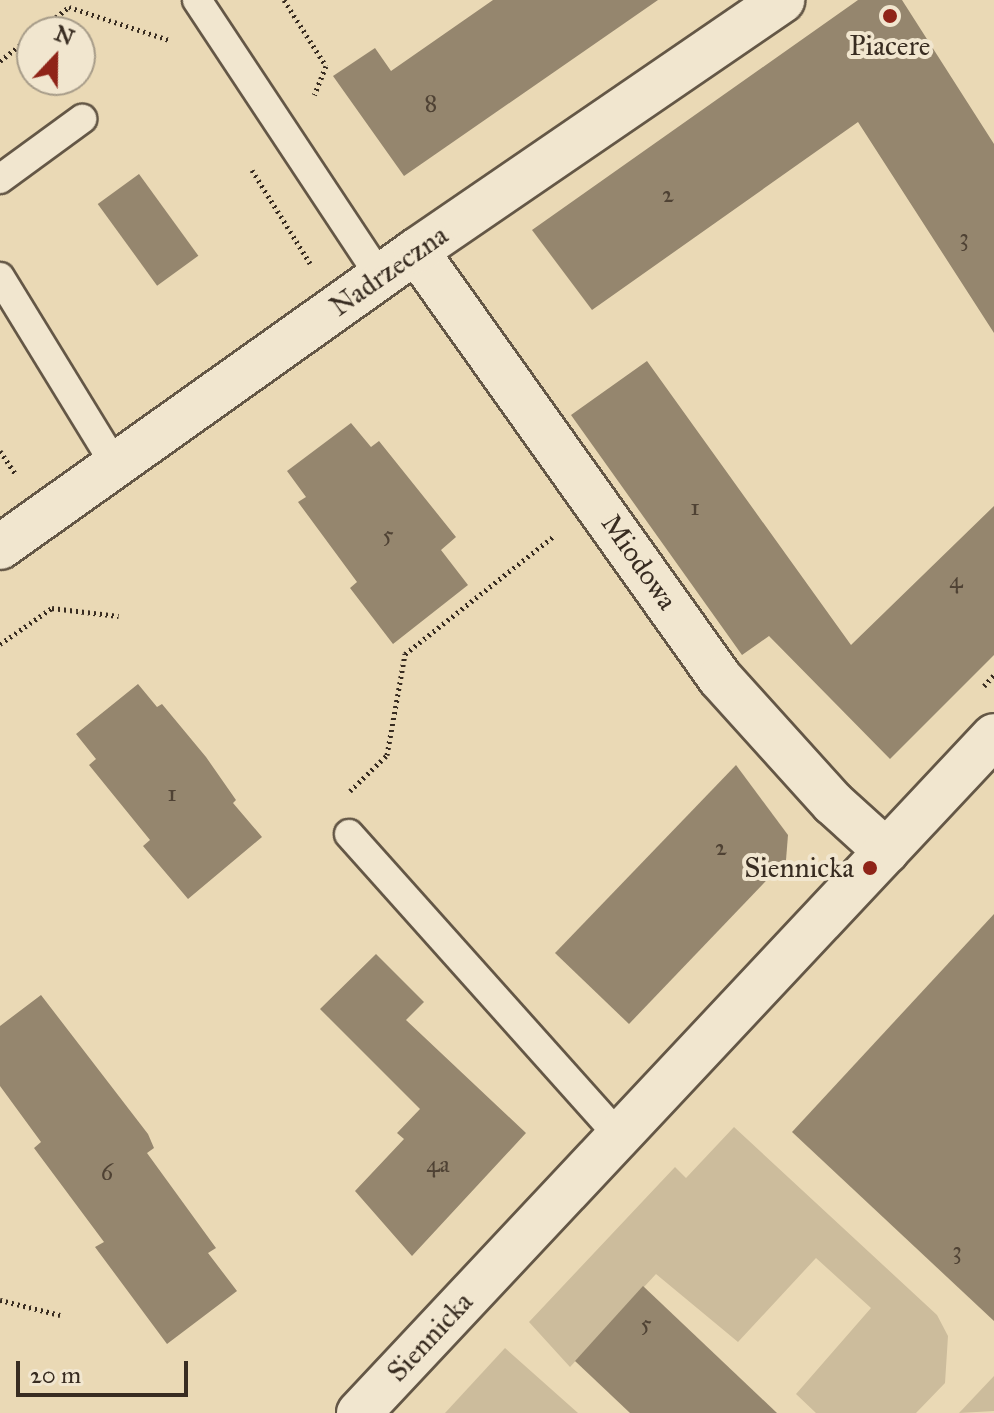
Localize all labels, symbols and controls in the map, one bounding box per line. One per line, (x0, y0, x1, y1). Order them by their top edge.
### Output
marker: Piacere (881, 7, 899, 25)
north arrow (16, 16, 96, 96)
text: N (51, 19, 78, 51)
place label: Piacere (850, 29, 930, 63)
house number: 8 (425, 90, 437, 118)
house number: 2 (662, 181, 674, 209)
street label: Nadrzeczna (324, 218, 454, 324)
house number: 3 (959, 224, 969, 252)
house number: 1 (690, 494, 700, 522)
street label: Miodowa (594, 508, 684, 616)
house number: 5 (382, 521, 394, 549)
house number: 4 (949, 567, 963, 595)
house number: 1 (167, 780, 177, 808)
house number: 2 (715, 834, 727, 862)
place label: Siennicka (744, 851, 854, 885)
marker: Siennicka (861, 859, 879, 877)
house number: 4a (426, 1151, 450, 1179)
house number: 6 (101, 1159, 113, 1187)
house number: 3 (952, 1237, 962, 1265)
street label: Siennicka (380, 1285, 480, 1389)
house number: 5 (640, 1310, 652, 1338)
scale bar (20, 1345, 192, 1395)
text: 20 m (30, 1360, 81, 1390)

